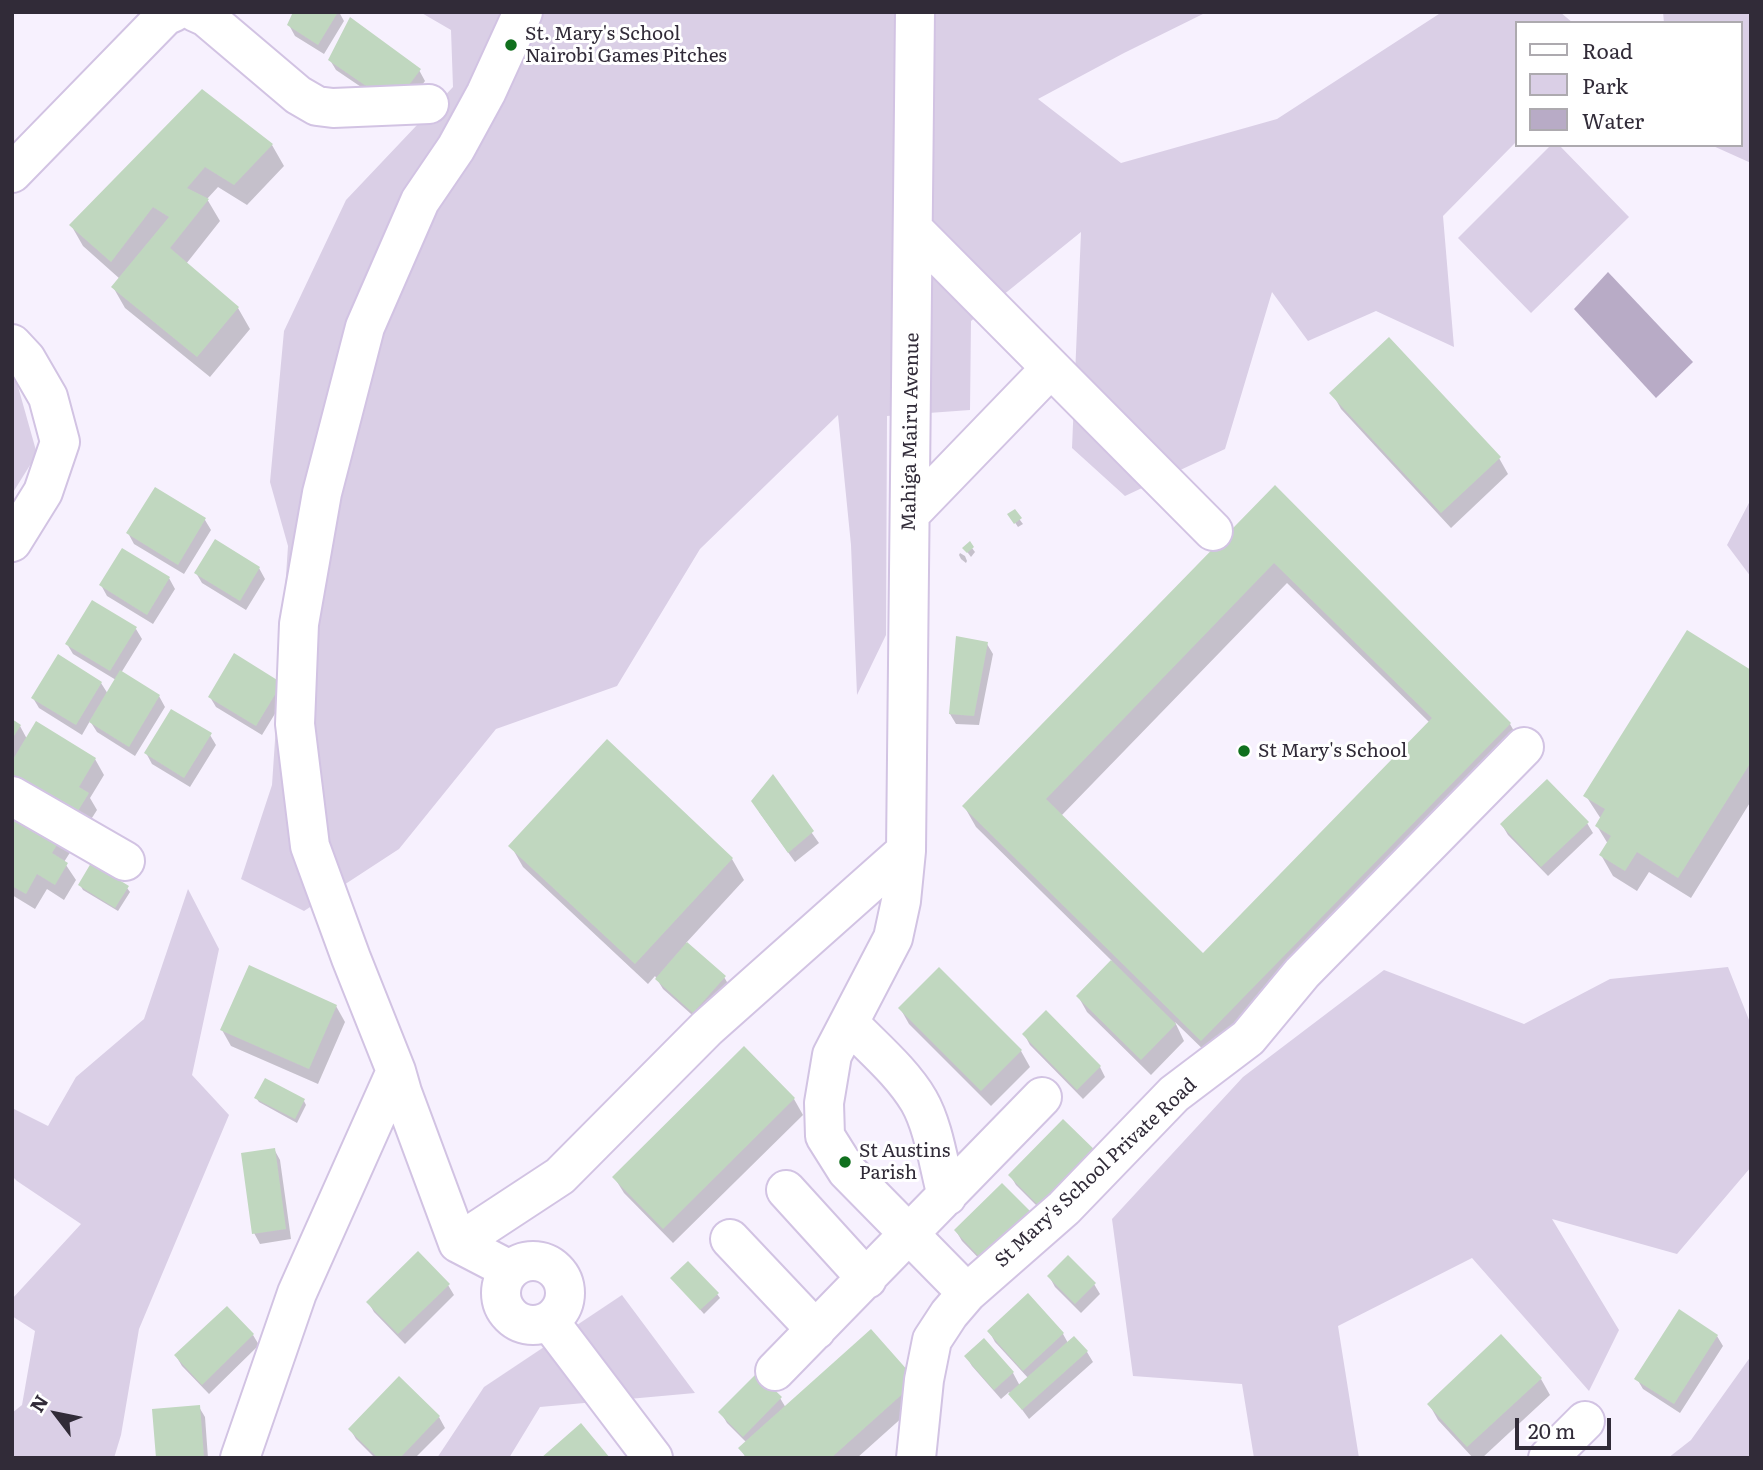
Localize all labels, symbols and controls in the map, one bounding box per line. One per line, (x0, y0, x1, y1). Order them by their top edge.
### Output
legend (1514, 21, 1742, 147)
place label: St. Mary's School Nairobi Games Pitches (525, 23, 727, 67)
text: Road (1582, 34, 1633, 65)
marker: St. Mary's School Nairobi Games Pitches (503, 37, 519, 53)
text: Park (1582, 69, 1628, 100)
text: Water (1582, 104, 1644, 135)
street label: Mahiga Mairu Avenue (898, 332, 924, 532)
place label: St Mary's School (1258, 740, 1407, 762)
marker: St Mary's School (1236, 743, 1252, 759)
street label: St Mary's School Private Road (991, 1074, 1201, 1272)
place label: St Austins Parish (859, 1140, 950, 1184)
marker: St Austins Parish (837, 1154, 853, 1170)
north arrow (21, 1379, 91, 1449)
text: N (22, 1389, 54, 1417)
scale bar (1518, 1404, 1614, 1448)
text: 20 m (1528, 1414, 1575, 1445)

